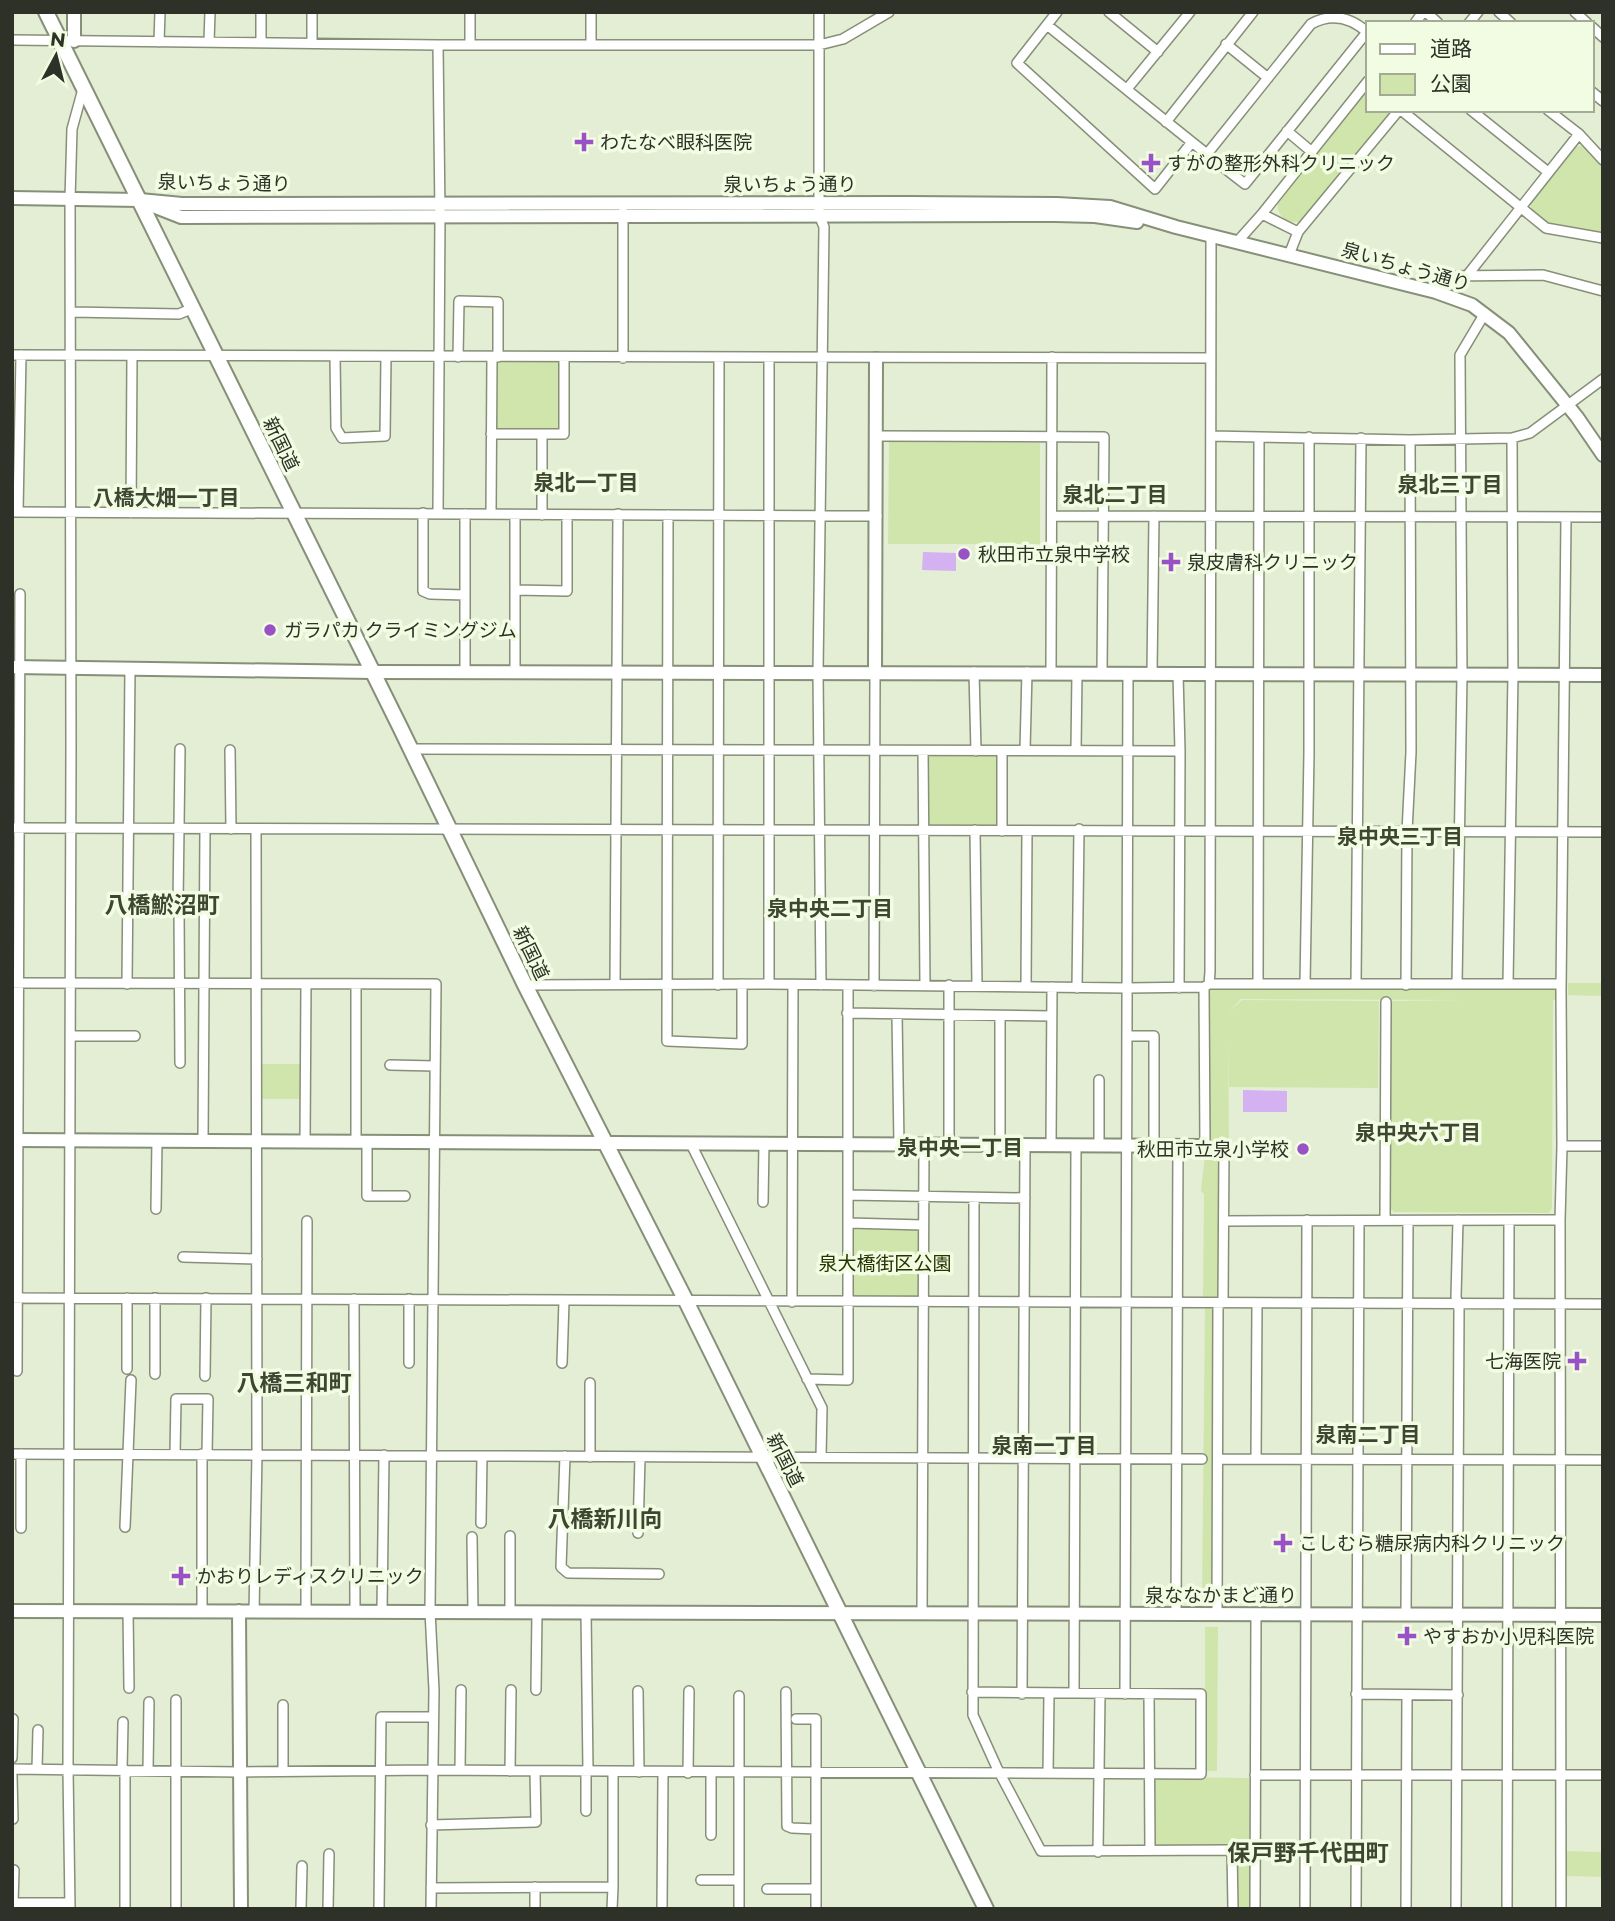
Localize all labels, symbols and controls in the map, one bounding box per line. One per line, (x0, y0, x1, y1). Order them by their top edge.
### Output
north arrow (21, 21, 91, 91)
legend (1366, 21, 1594, 112)
text: N (49, 27, 67, 52)
text: 道路 (1430, 36, 1472, 61)
text: 公園 (1430, 71, 1472, 96)
place label: わたなべ眼科医院 (600, 131, 752, 154)
marker: わたなべ眼科医院 (574, 132, 594, 152)
place label: すがの整形外科クリニック (1167, 152, 1395, 175)
marker: すがの整形外科クリニック (1141, 153, 1161, 173)
street label: 泉いちょう通り (157, 170, 291, 196)
street label: 泉いちょう通り (723, 173, 857, 196)
street label: 泉いちょう通り (1339, 238, 1473, 296)
street label: 新国道 (258, 413, 304, 475)
district label: 泉北一丁目 (534, 470, 639, 495)
district label: 泉北三丁目 (1398, 472, 1503, 497)
district label: 泉北二丁目 (1063, 482, 1168, 507)
district label: 八橋大畑一丁目 (93, 485, 240, 510)
place label: 秋田市立泉中学校 (978, 543, 1130, 566)
marker: 秋田市立泉中学校 (956, 546, 972, 562)
place label: 泉皮膚科クリニック (1187, 551, 1358, 574)
marker: 泉皮膚科クリニック (1161, 552, 1181, 572)
place label: ガラパカ クライミングジム (284, 619, 517, 642)
marker: ガラパカ クライミングジム (262, 622, 278, 638)
district label: 泉中央三丁目 (1337, 824, 1463, 849)
district label: 八橋鯲沼町 (105, 891, 220, 919)
district label: 泉中央二丁目 (767, 896, 893, 921)
street label: 新国道 (508, 922, 554, 984)
district label: 泉中央六丁目 (1355, 1120, 1481, 1145)
district label: 泉中央一丁目 (897, 1135, 1023, 1160)
place label: 秋田市立泉小学校 (1137, 1138, 1289, 1161)
marker: 秋田市立泉小学校 (1295, 1141, 1311, 1157)
park label: 泉大橋街区公園 (818, 1252, 952, 1275)
place label: 七海医院 (1485, 1350, 1561, 1373)
marker: 七海医院 (1567, 1351, 1587, 1371)
district label: 八橋三和町 (237, 1369, 352, 1397)
district label: 泉南二丁目 (1316, 1422, 1421, 1447)
street label: 新国道 (762, 1429, 808, 1491)
district label: 泉南一丁目 (992, 1433, 1097, 1458)
district label: 八橋新川向 (548, 1505, 663, 1533)
place label: こしむら糖尿病内科クリニック (1299, 1532, 1565, 1555)
marker: こしむら糖尿病内科クリニック (1273, 1533, 1293, 1553)
place label: かおりレディスクリニック (197, 1565, 424, 1588)
marker: かおりレディスクリニック (171, 1566, 191, 1586)
street label: 泉ななかまど通り (1145, 1584, 1297, 1607)
place label: やすおか小児科医院 (1423, 1625, 1594, 1648)
marker: やすおか小児科医院 (1397, 1626, 1417, 1646)
district label: 保戸野千代田町 (1228, 1839, 1389, 1867)

